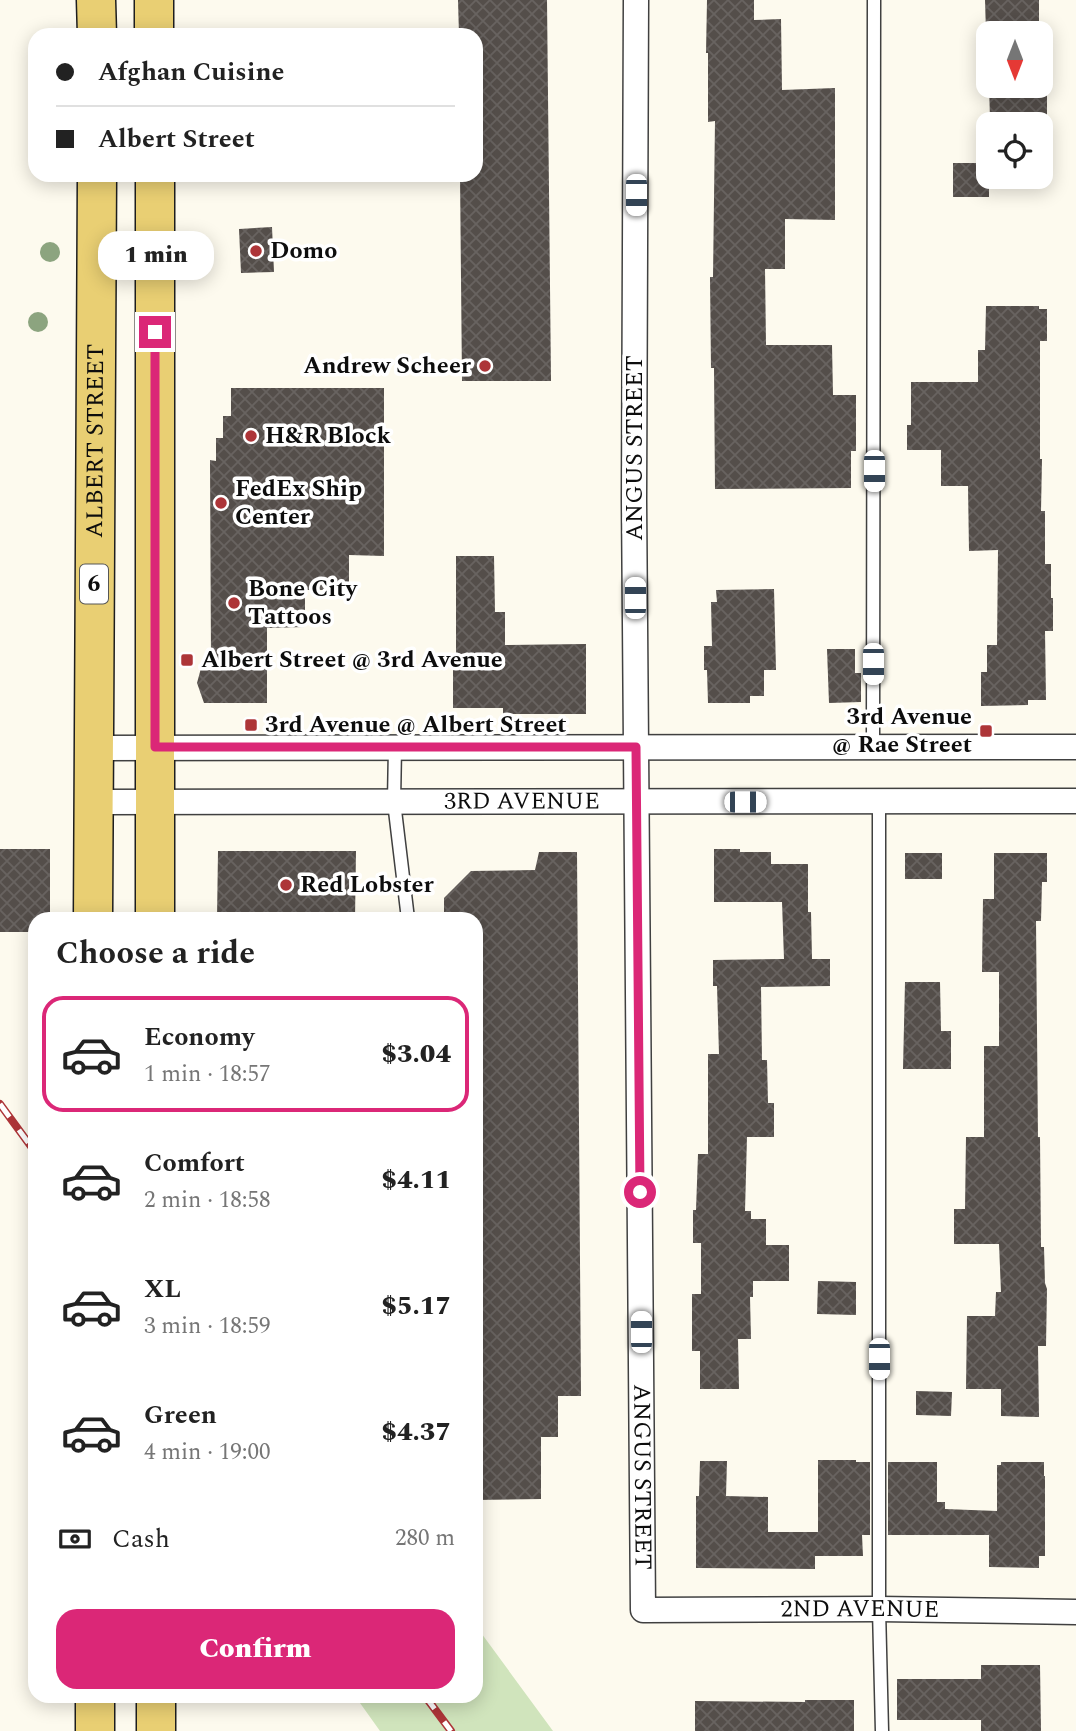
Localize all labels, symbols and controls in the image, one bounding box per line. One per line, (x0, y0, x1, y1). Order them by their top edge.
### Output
north arrow (976, 21, 1054, 98)
map controls (976, 21, 1053, 189)
text: Afghan Cuisine (98, 52, 284, 92)
button: locate (976, 112, 1053, 189)
text: Albert Street (98, 119, 255, 159)
car (626, 174, 647, 216)
callout: 1 min (97, 230, 213, 280)
place label: Domo (270, 233, 337, 269)
text: 1 min (124, 238, 188, 273)
marker: Domo (248, 243, 264, 259)
route end (139, 316, 171, 348)
street label: ALBERT STREET (77, 344, 114, 538)
place label: Andrew Scheer (303, 348, 472, 384)
street label: ANGUS STREET (617, 355, 653, 541)
marker: Andrew Scheer (477, 358, 493, 374)
place label: H&R Block (265, 418, 391, 454)
marker: H&R Block (243, 428, 259, 444)
car (864, 450, 885, 492)
place label: FedEx Ship Center (235, 471, 362, 535)
marker: FedEx Ship Center (213, 495, 229, 511)
road number: 6 (80, 564, 108, 604)
place label: Bone City Tattoos (248, 571, 359, 635)
car (625, 577, 646, 619)
marker: Bone City Tattoos (226, 595, 242, 611)
place label: Albert Street @ 3rd Avenue (201, 642, 503, 678)
car (863, 643, 884, 685)
marker: Albert Street @ 3rd Avenue (179, 652, 195, 668)
place label: 3rd Avenue @ Rae Street (832, 699, 972, 763)
place label: 3rd Avenue @ Albert Street (265, 707, 567, 743)
marker: 3rd Avenue @ Albert Street (243, 717, 259, 733)
marker: 3rd Avenue @ Rae Street (978, 723, 994, 739)
street label: 3RD AVENUE (444, 783, 600, 820)
car (725, 792, 767, 813)
place label: Red Lobster (300, 867, 435, 903)
marker: Red Lobster (278, 877, 294, 893)
text: Choose a ride (56, 929, 255, 978)
text: Economy (144, 1017, 254, 1057)
icon: car (60, 1023, 123, 1086)
text: $3.04 (381, 1034, 451, 1074)
text: 1 min · 18:57 (144, 1057, 271, 1092)
text: Comfort (144, 1143, 245, 1183)
icon: car (60, 1149, 123, 1212)
text: $4.11 (381, 1160, 451, 1200)
route start (624, 1176, 656, 1208)
text: 2 min · 18:58 (144, 1183, 271, 1218)
text: XL (144, 1269, 181, 1309)
icon: car (60, 1275, 123, 1338)
text: $5.17 (381, 1286, 451, 1326)
text: 3 min · 18:59 (144, 1309, 271, 1344)
car (631, 1311, 652, 1353)
car (869, 1338, 890, 1380)
street label: ANGUS STREET (623, 1384, 661, 1570)
text: Green (144, 1395, 217, 1435)
icon: car (60, 1401, 123, 1464)
text: $4.37 (381, 1412, 451, 1452)
text: 4 min · 19:00 (144, 1435, 271, 1470)
text: Cash (112, 1519, 170, 1559)
icon: cash (56, 1520, 94, 1558)
text: 280 m (395, 1521, 455, 1556)
street label: 2ND AVENUE (780, 1591, 940, 1628)
button: Confirm (56, 1609, 455, 1689)

